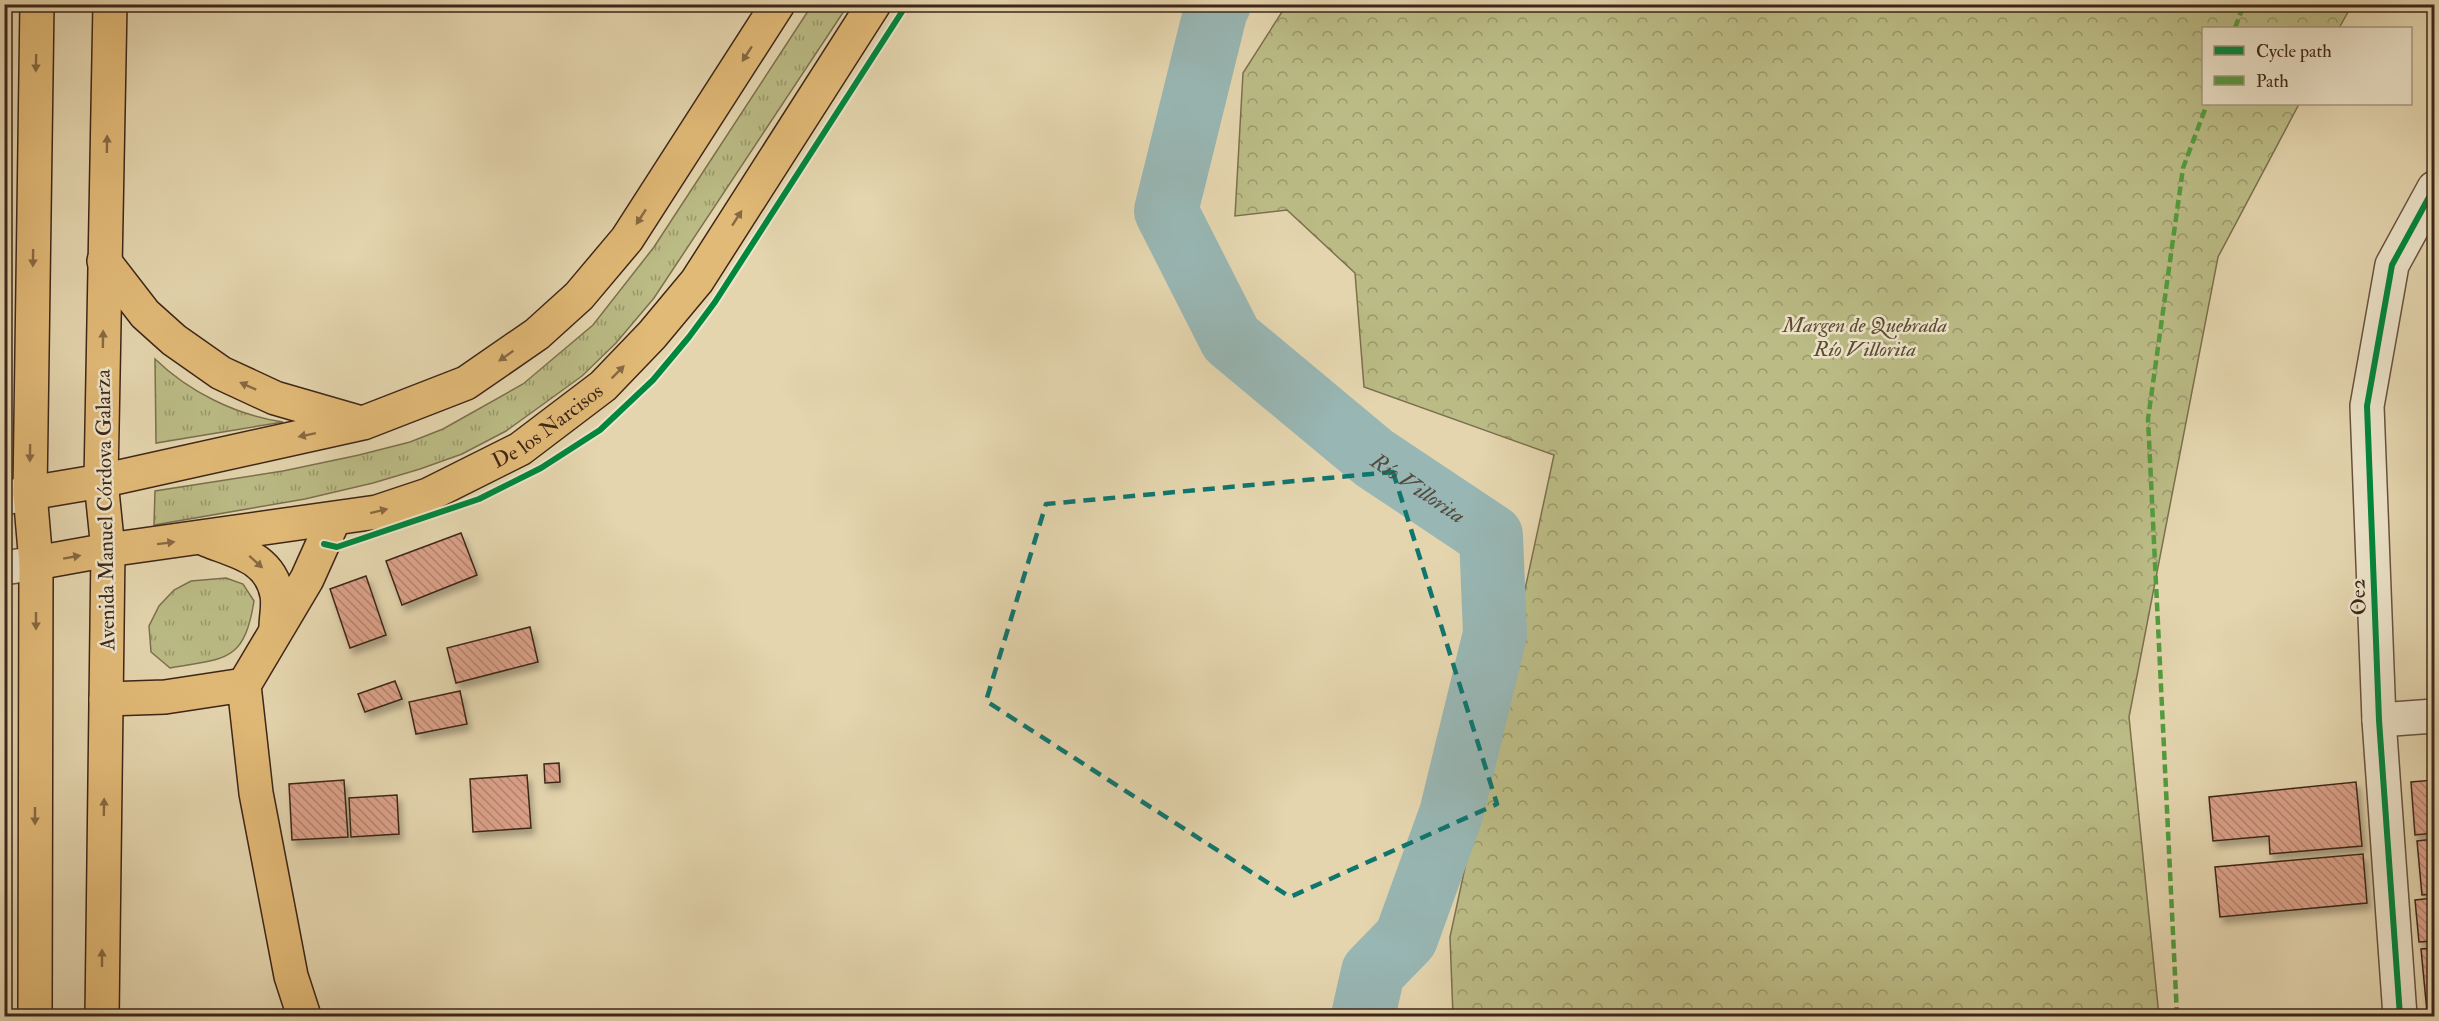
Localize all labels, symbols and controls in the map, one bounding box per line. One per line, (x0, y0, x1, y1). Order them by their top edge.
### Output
legend (2202, 27, 2412, 105)
text: Cycle path (2256, 40, 2332, 63)
one-way arrow (741, 46, 752, 62)
one-way arrow (31, 53, 41, 72)
text: Path (2256, 70, 2289, 93)
one-way arrow (102, 134, 112, 153)
one-way arrow (635, 209, 647, 225)
one-way arrow (732, 210, 743, 227)
one-way arrow (28, 248, 38, 267)
park label: Margen de Quebrada Río Villorita (1781, 312, 1947, 363)
one-way arrow (98, 329, 108, 348)
one-way arrow (498, 350, 514, 361)
one-way arrow (610, 365, 624, 379)
street label: Avenida Manuel Córdova Galarza (90, 369, 121, 652)
street label: De los Narcisos (488, 378, 609, 475)
one-way arrow (238, 381, 256, 391)
one-way arrow (298, 431, 316, 441)
one-way arrow (25, 443, 35, 462)
water label: Río Villorita (1365, 446, 1470, 530)
one-way arrow (370, 506, 388, 516)
one-way arrow (156, 538, 175, 548)
one-way arrow (62, 552, 81, 561)
one-way arrow (248, 555, 263, 568)
street label: Oe2 (2344, 578, 2373, 616)
one-way arrow (31, 612, 41, 631)
one-way arrow (99, 798, 109, 817)
one-way arrow (30, 807, 40, 826)
one-way arrow (97, 949, 107, 968)

